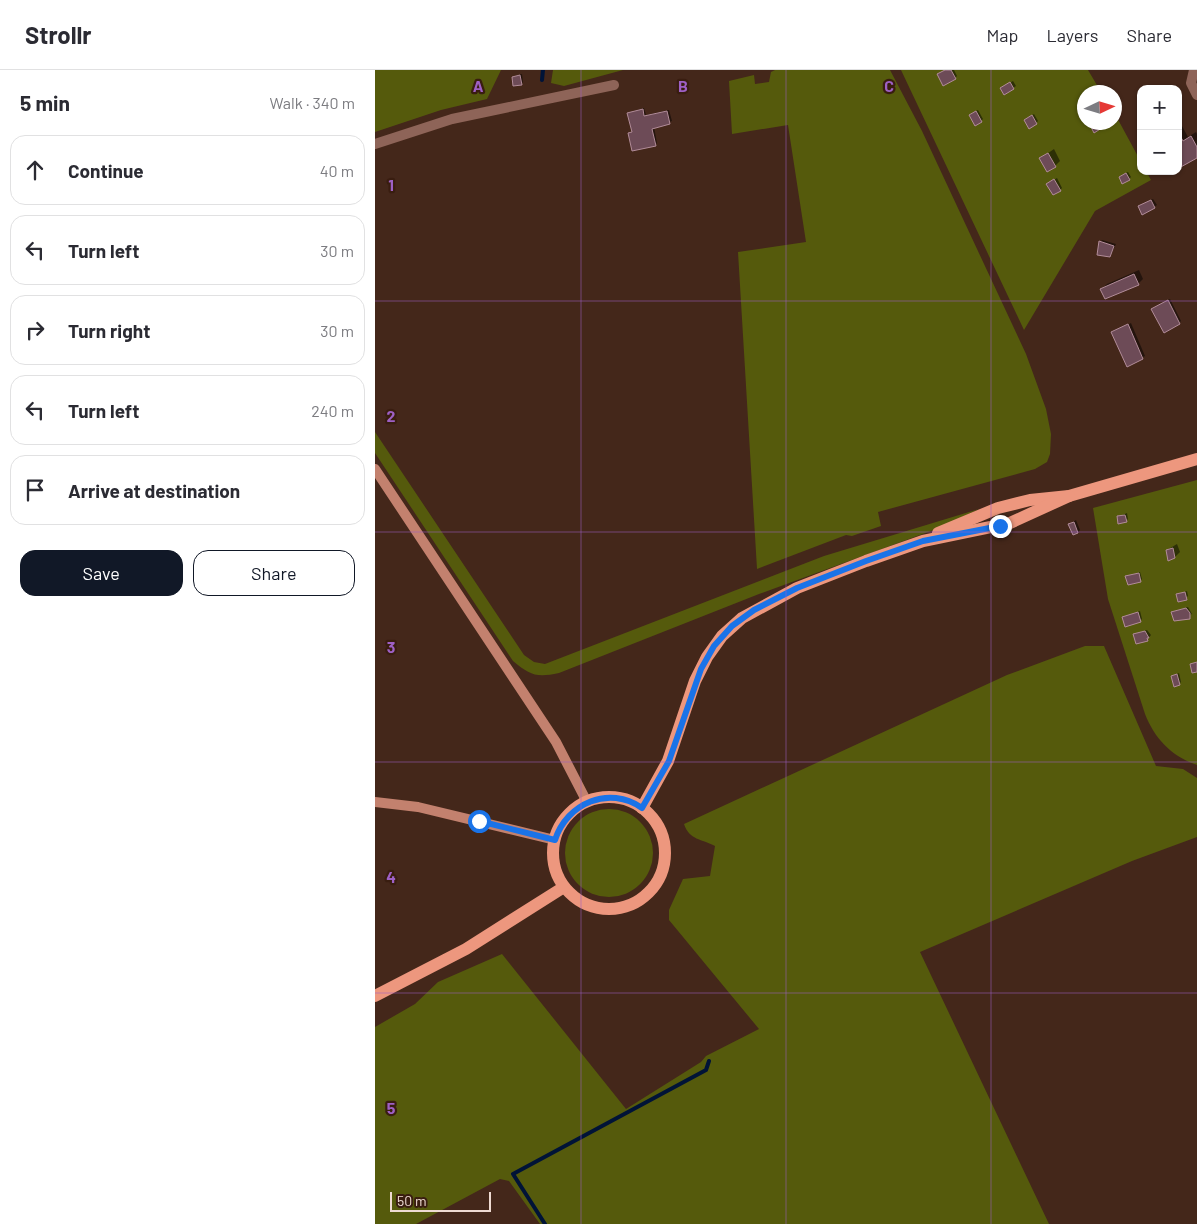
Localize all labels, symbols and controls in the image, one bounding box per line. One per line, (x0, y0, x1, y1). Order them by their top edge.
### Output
text: Strollr (25, 20, 92, 49)
text: Map (986, 24, 1018, 46)
text: Layers (1046, 24, 1099, 46)
text: Share (1127, 24, 1172, 46)
text: A (473, 76, 484, 95)
text: B (678, 76, 688, 95)
text: C (884, 76, 894, 95)
north arrow (1077, 85, 1122, 130)
map controls (1137, 85, 1182, 175)
button: + (1137, 85, 1182, 130)
text: 5 min (20, 90, 70, 115)
text: Walk · 340 m (270, 93, 355, 112)
button: − (1137, 130, 1182, 175)
icon: ahead (21, 156, 49, 184)
text: Continue (68, 159, 144, 182)
text: 40 m (320, 161, 354, 180)
text: 1 (388, 175, 394, 194)
icon: left (21, 236, 49, 264)
text: Turn left (68, 239, 139, 262)
text: 30 m (320, 241, 354, 260)
icon: right (21, 316, 49, 344)
text: Turn right (68, 319, 150, 342)
text: 30 m (320, 321, 354, 340)
icon: left (21, 396, 49, 424)
text: Turn left (68, 399, 139, 422)
text: 240 m (311, 401, 354, 420)
text: 2 (387, 406, 396, 425)
icon: arrive (21, 476, 49, 504)
text: Arrive at destination (68, 479, 240, 502)
route end (989, 515, 1012, 538)
button: Save (20, 550, 183, 596)
button: Share (193, 550, 355, 596)
text: 3 (387, 637, 395, 656)
route start (468, 810, 491, 833)
text: 4 (386, 867, 396, 886)
text: 5 (387, 1098, 396, 1117)
scale bar (390, 1189, 491, 1212)
text: 50 m (397, 1192, 426, 1209)

